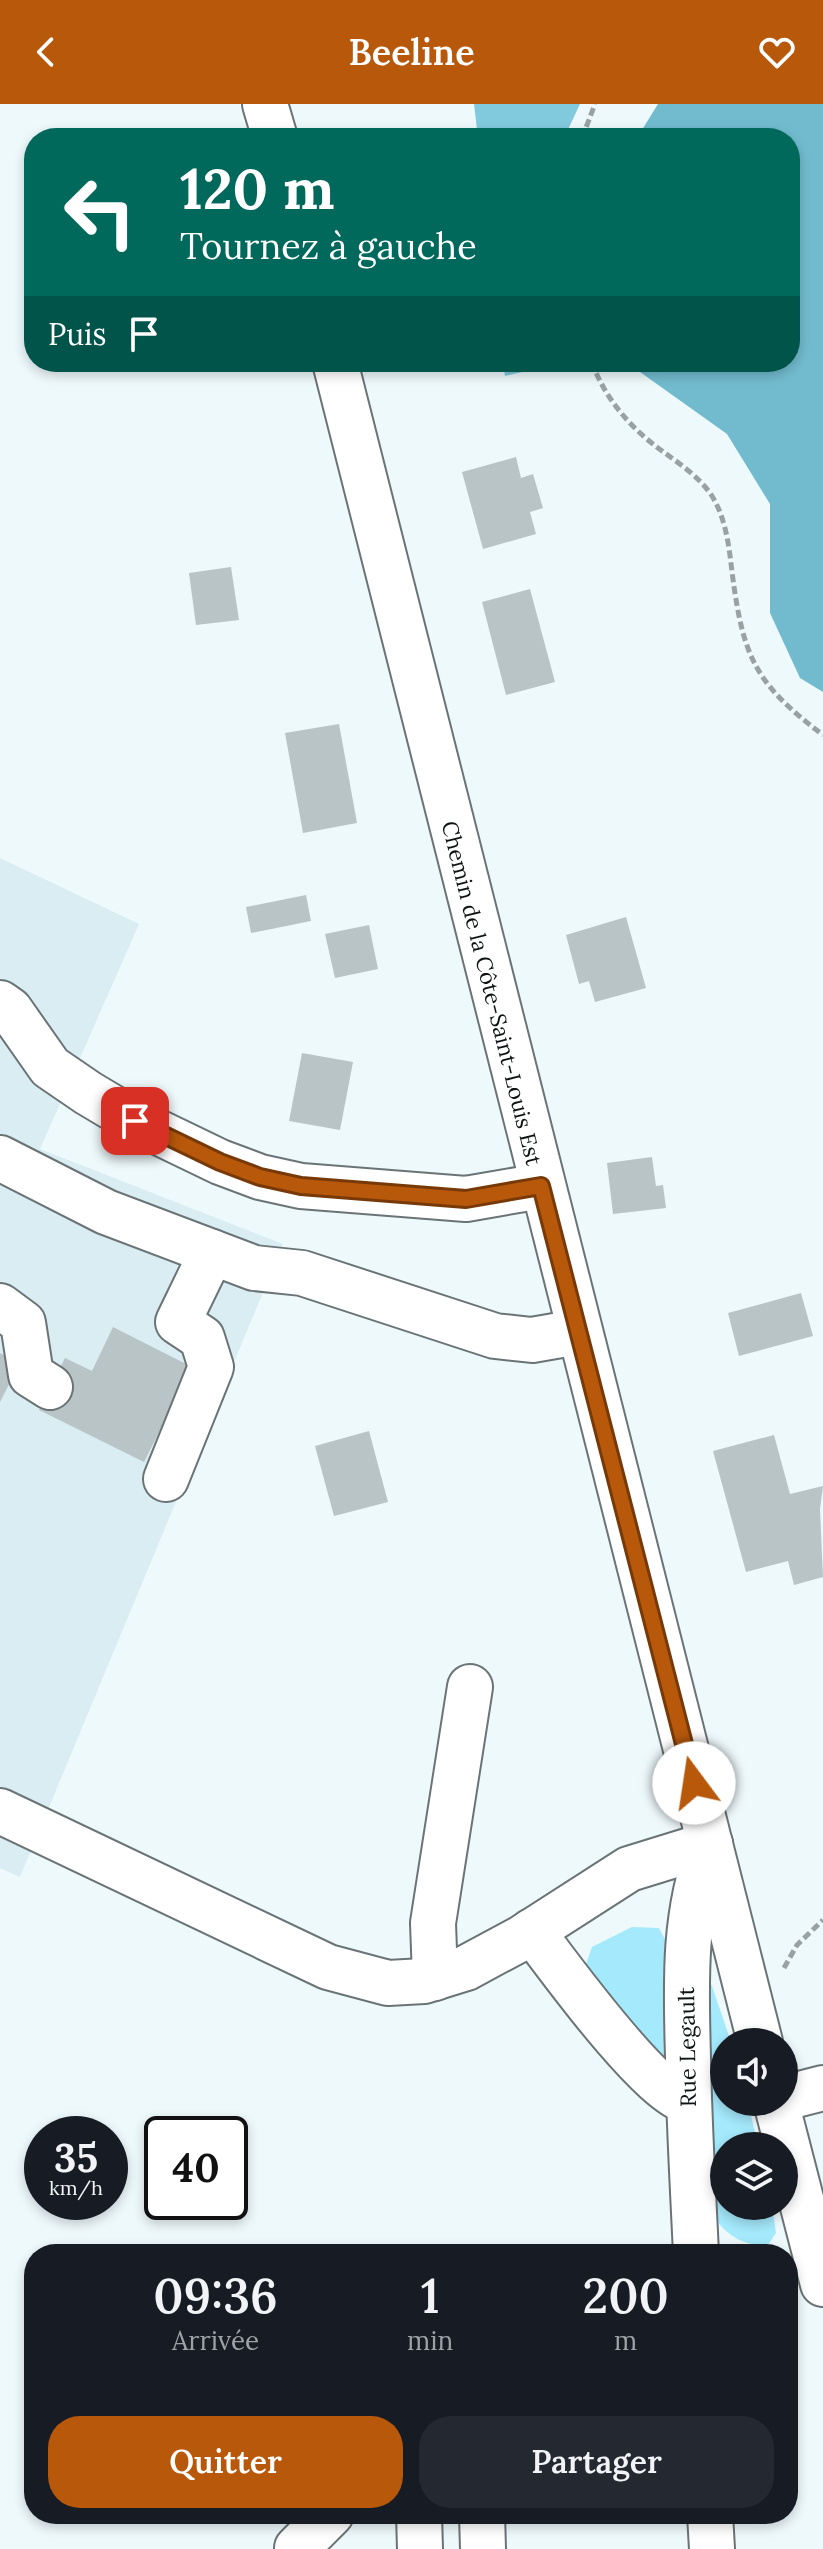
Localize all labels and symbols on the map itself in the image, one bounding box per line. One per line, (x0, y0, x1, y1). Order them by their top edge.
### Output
street label: Chemin de la Côte-Saint-Louis Est (436, 818, 549, 1169)
pin (101, 1087, 169, 1155)
position arrow (652, 1741, 736, 1825)
street label: Rue Legault (672, 1986, 702, 2107)
speed limit sign: 40 (144, 2116, 248, 2220)

